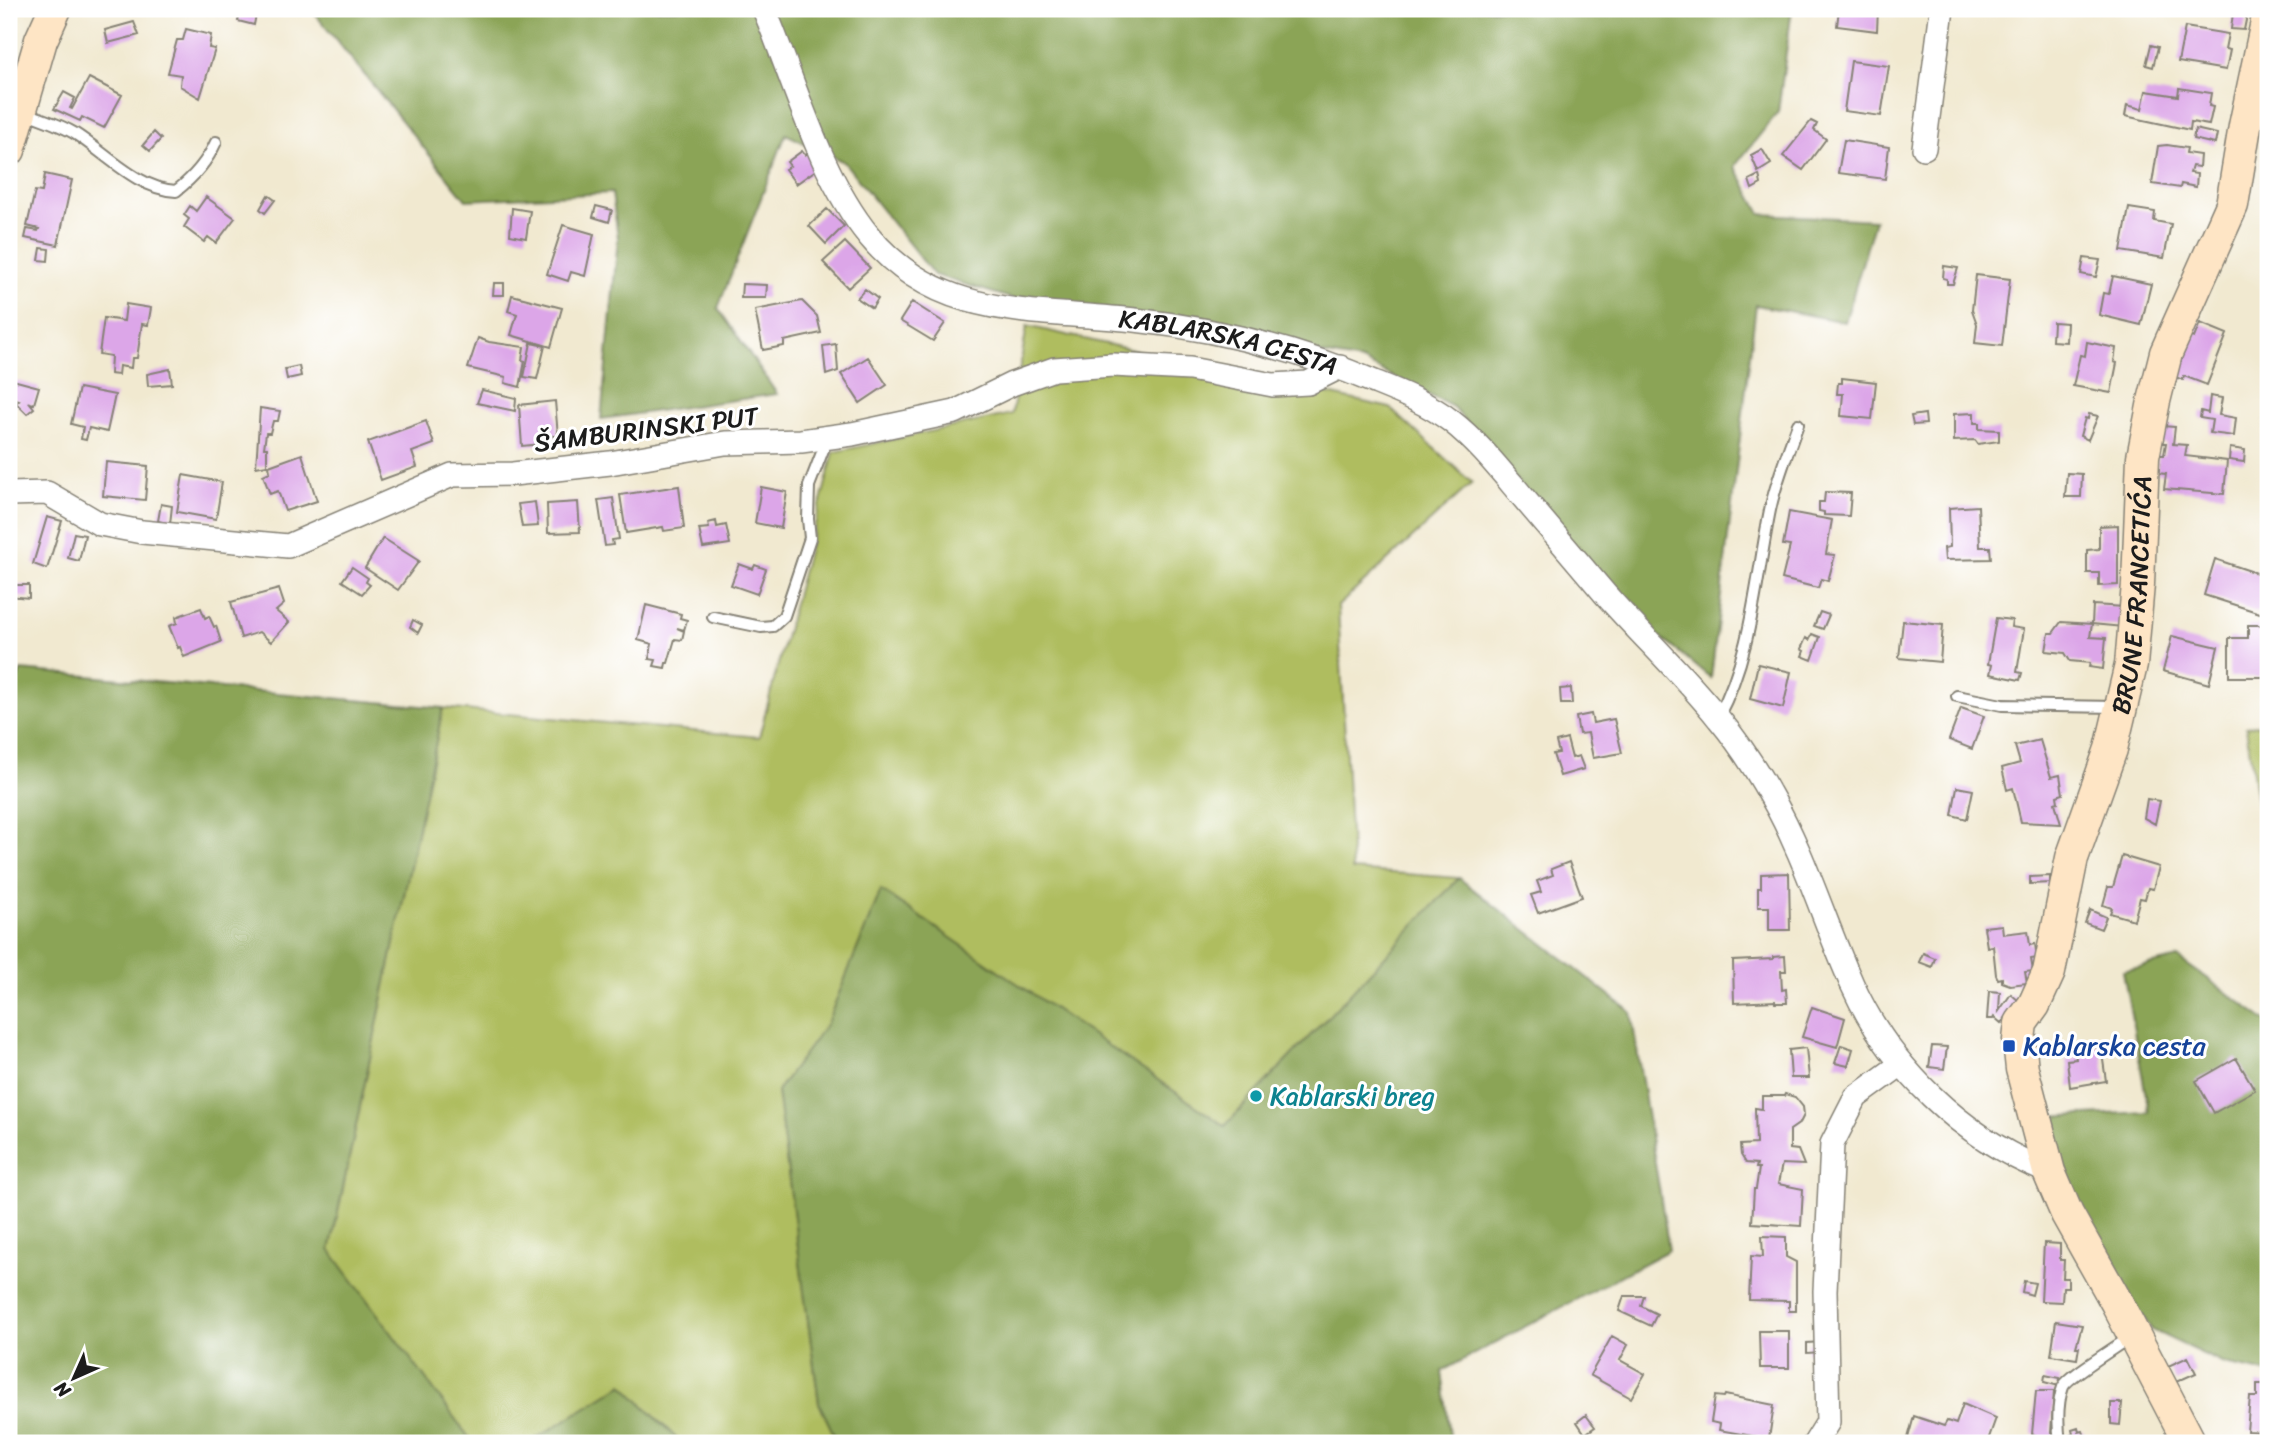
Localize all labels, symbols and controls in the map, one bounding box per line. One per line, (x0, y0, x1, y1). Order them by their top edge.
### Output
street label: KABLARSKA CESTA (1117, 295, 1344, 389)
street label: ŠAMBURINSKI PUT (531, 392, 763, 466)
street label: BRUNE FRANCETIĆA (2097, 475, 2165, 719)
place label: Kablarska cesta (2023, 1023, 2206, 1069)
marker: Kablarska cesta (2001, 1038, 2017, 1054)
place label: Kablarski breg (1270, 1073, 1435, 1119)
marker: Kablarski breg (1248, 1088, 1264, 1104)
north arrow (38, 1344, 108, 1414)
text: N (45, 1373, 79, 1407)

